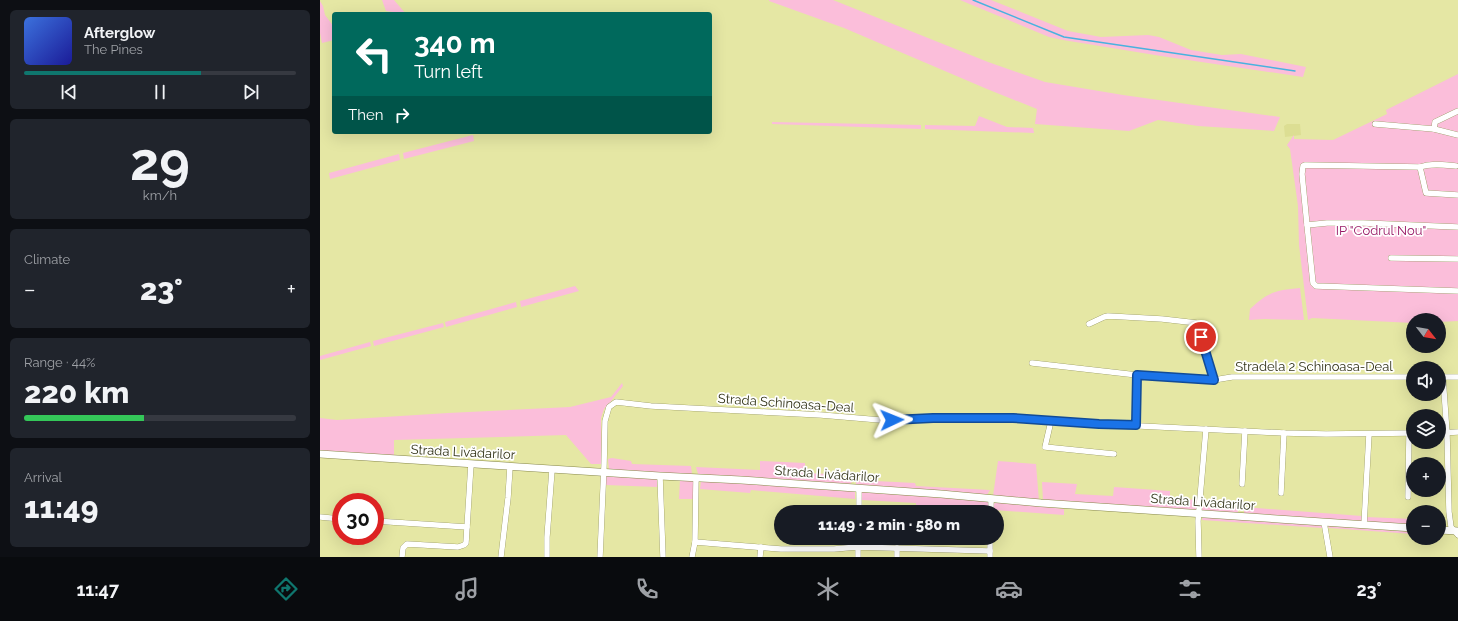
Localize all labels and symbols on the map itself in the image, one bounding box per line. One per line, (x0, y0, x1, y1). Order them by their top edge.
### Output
park label: IP "Codrul Nou" (1336, 223, 1426, 238)
north arrow (1406, 313, 1446, 353)
pin (1184, 320, 1218, 354)
street label: Stradela 2 Schinoasa-Deal (1235, 359, 1393, 374)
street label: Strada Schinoasa-Deal (717, 391, 855, 415)
position arrow (871, 399, 913, 441)
street label: Strada Livădarilor (410, 442, 516, 462)
street label: Strada Livădarilor (774, 463, 880, 485)
street label: Strada Livădarilor (1150, 491, 1256, 513)
speed limit sign: 30 (332, 493, 384, 545)

